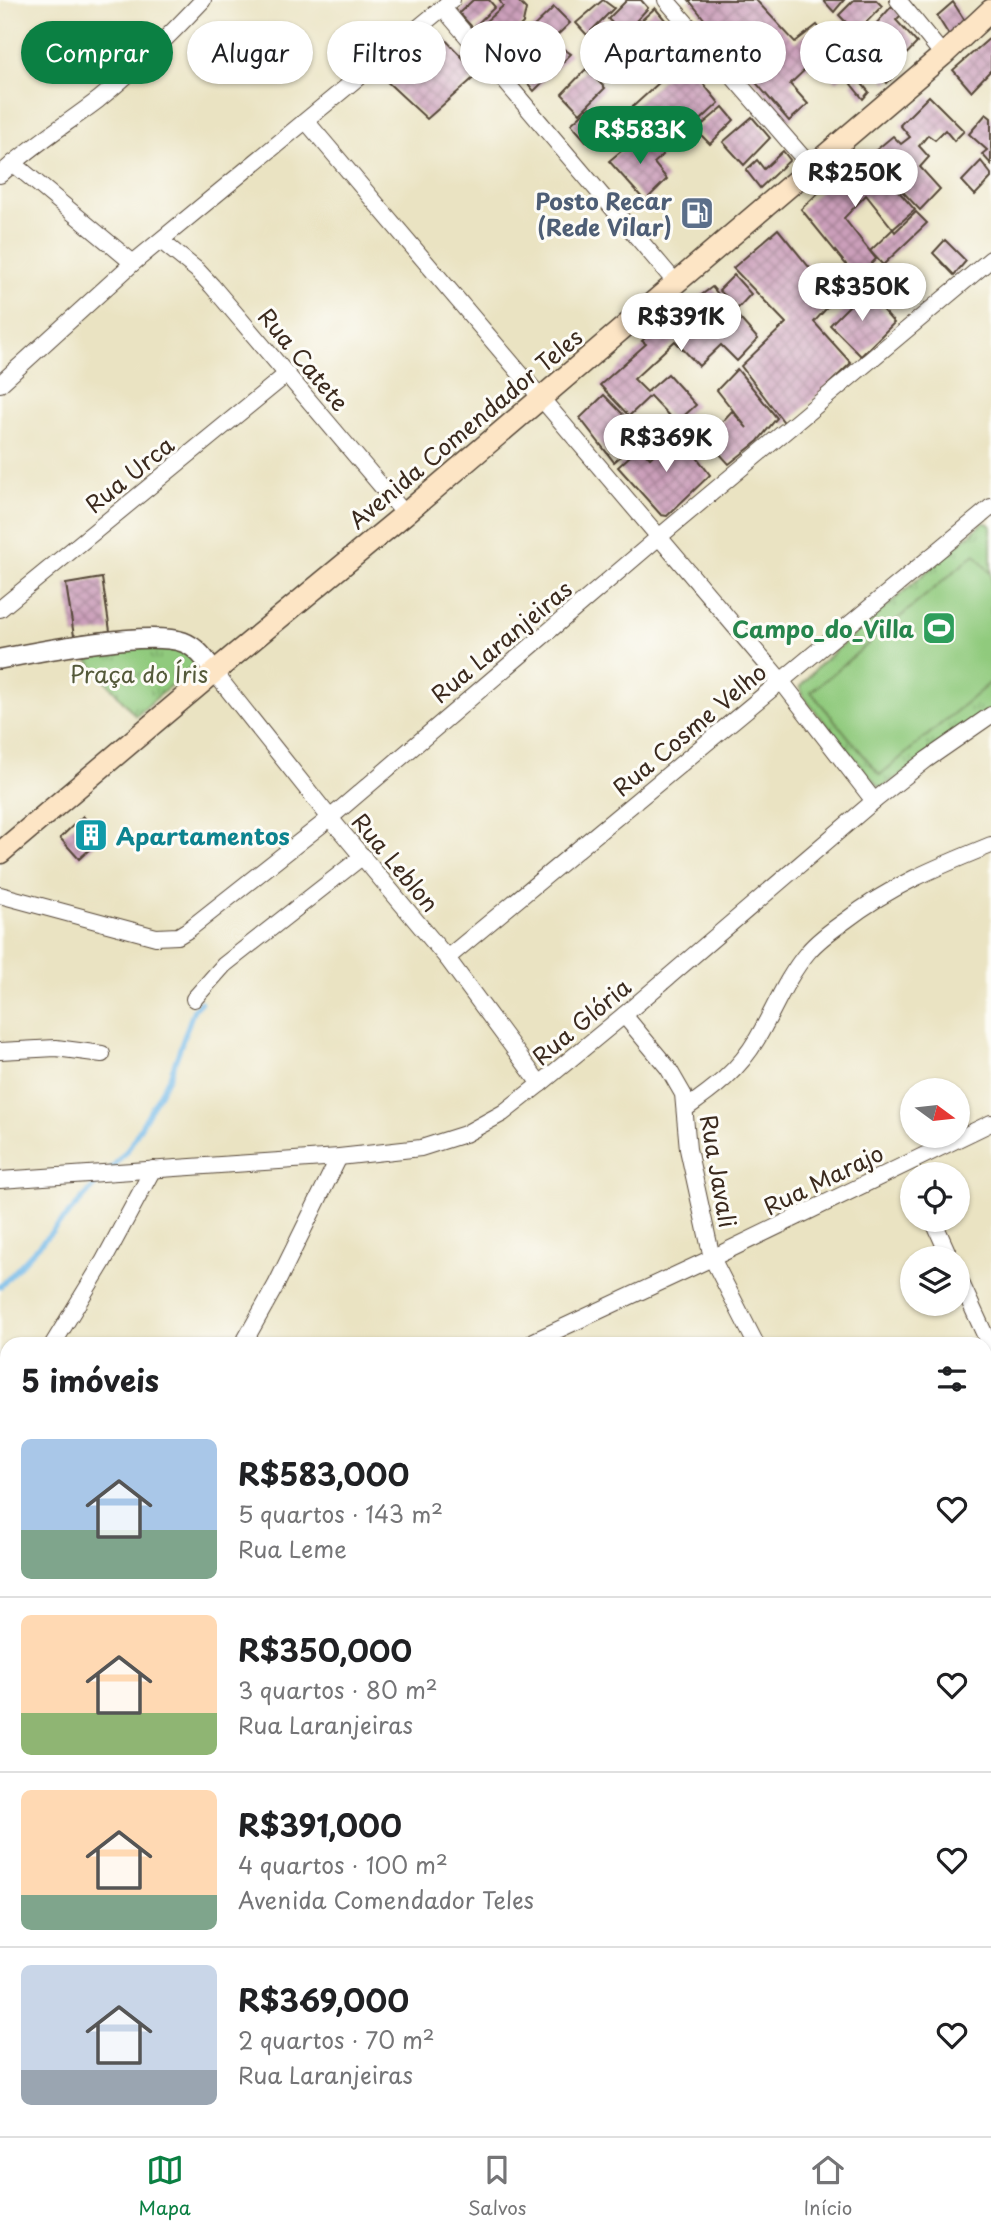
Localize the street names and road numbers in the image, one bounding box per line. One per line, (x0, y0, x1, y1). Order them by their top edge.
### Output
street label: Rua Catete (250, 300, 358, 418)
street label: Avenida Comendador Teles (340, 319, 590, 537)
street label: Rua Urca (77, 427, 181, 521)
street label: Rua Laranjeiras (423, 571, 579, 711)
street label: Rua Cosme Velho (604, 654, 774, 804)
street label: Rua Leblon (344, 805, 448, 919)
street label: Rua Glória (524, 969, 638, 1073)
street label: Rua Javali (692, 1112, 746, 1230)
street label: Rua Marajo (757, 1135, 889, 1223)

